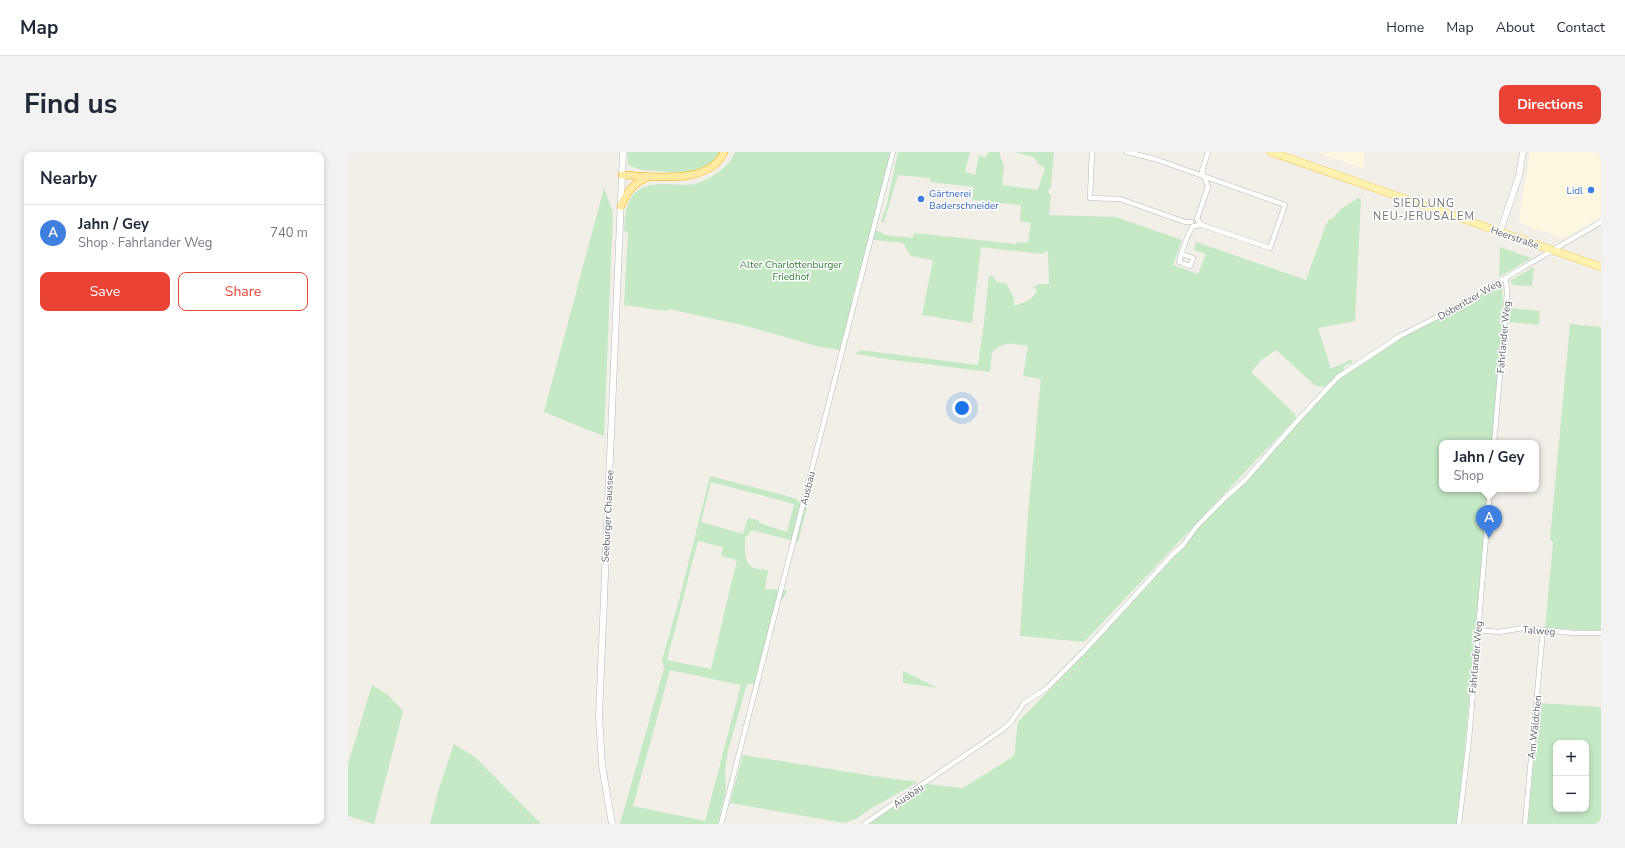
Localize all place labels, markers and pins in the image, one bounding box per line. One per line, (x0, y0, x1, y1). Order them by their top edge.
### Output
place label: Lidl (1566, 184, 1583, 198)
marker: Lidl (1586, 185, 1596, 195)
place label: Gärtnerei Baderschneider (929, 187, 999, 213)
marker: Gärtnerei Baderschneider (916, 194, 926, 204)
pin: A (1476, 505, 1502, 538)

